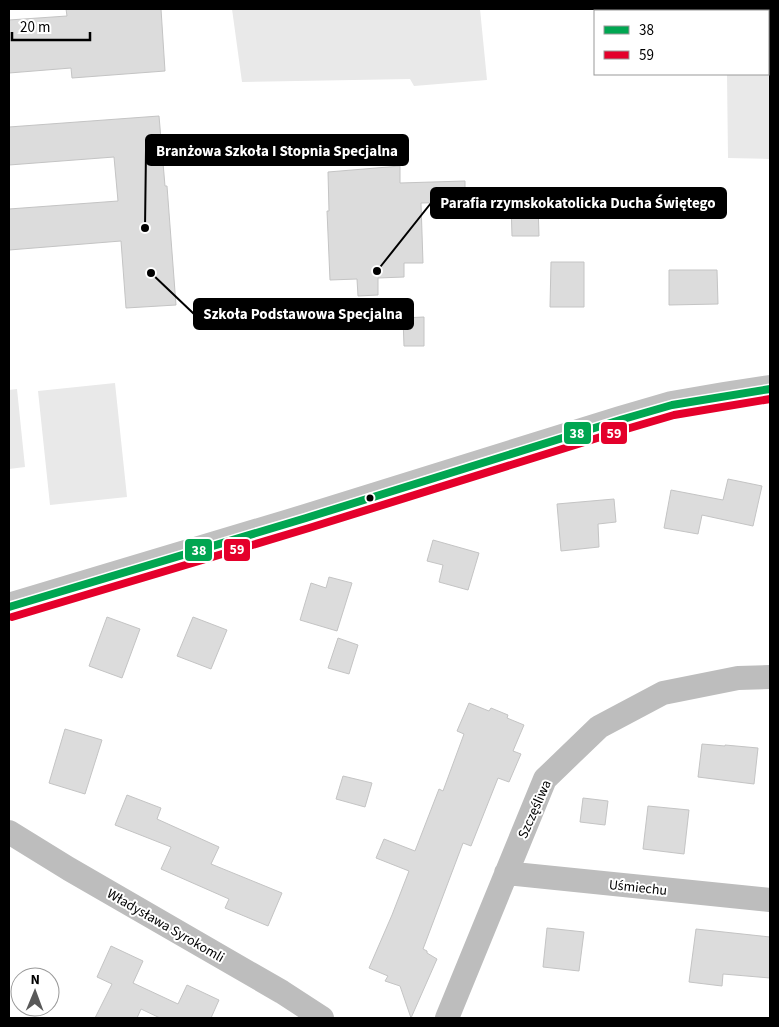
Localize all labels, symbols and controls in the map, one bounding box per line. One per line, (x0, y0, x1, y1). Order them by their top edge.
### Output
scale bar (12, 10, 90, 42)
legend (594, 10, 769, 75)
text: 20 m (20, 17, 50, 38)
text: 38 (639, 20, 654, 41)
text: 59 (639, 45, 654, 66)
callout: Branżowa Szkoła I Stopnia Specjalna (146, 135, 408, 165)
text: Branżowa Szkoła I Stopnia Specjalna (156, 141, 398, 162)
callout: Parafia rzymskokatolicka Ducha Świętego (431, 188, 726, 218)
text: Parafia rzymskokatolicka Ducha Świętego (440, 193, 716, 214)
callout: Szkoła Podstawowa Specjalna (194, 299, 413, 329)
text: Szkoła Podstawowa Specjalna (203, 304, 403, 325)
line badge: 38 (563, 421, 592, 445)
line badge: 59 (600, 421, 628, 445)
text: 38 (570, 424, 584, 444)
text: 59 (607, 424, 621, 444)
unlabelled marker (365, 493, 375, 503)
line badge: 38 (184, 538, 213, 562)
line badge: 59 (223, 538, 251, 562)
text: 59 (230, 540, 244, 560)
text: 38 (192, 541, 206, 561)
street label: Szczęśliwa (513, 777, 557, 842)
street label: Uśmiechu (608, 875, 668, 901)
street label: Władysława Syrokomli (103, 884, 228, 968)
north arrow (10, 967, 60, 1017)
text: N (30, 970, 40, 990)

